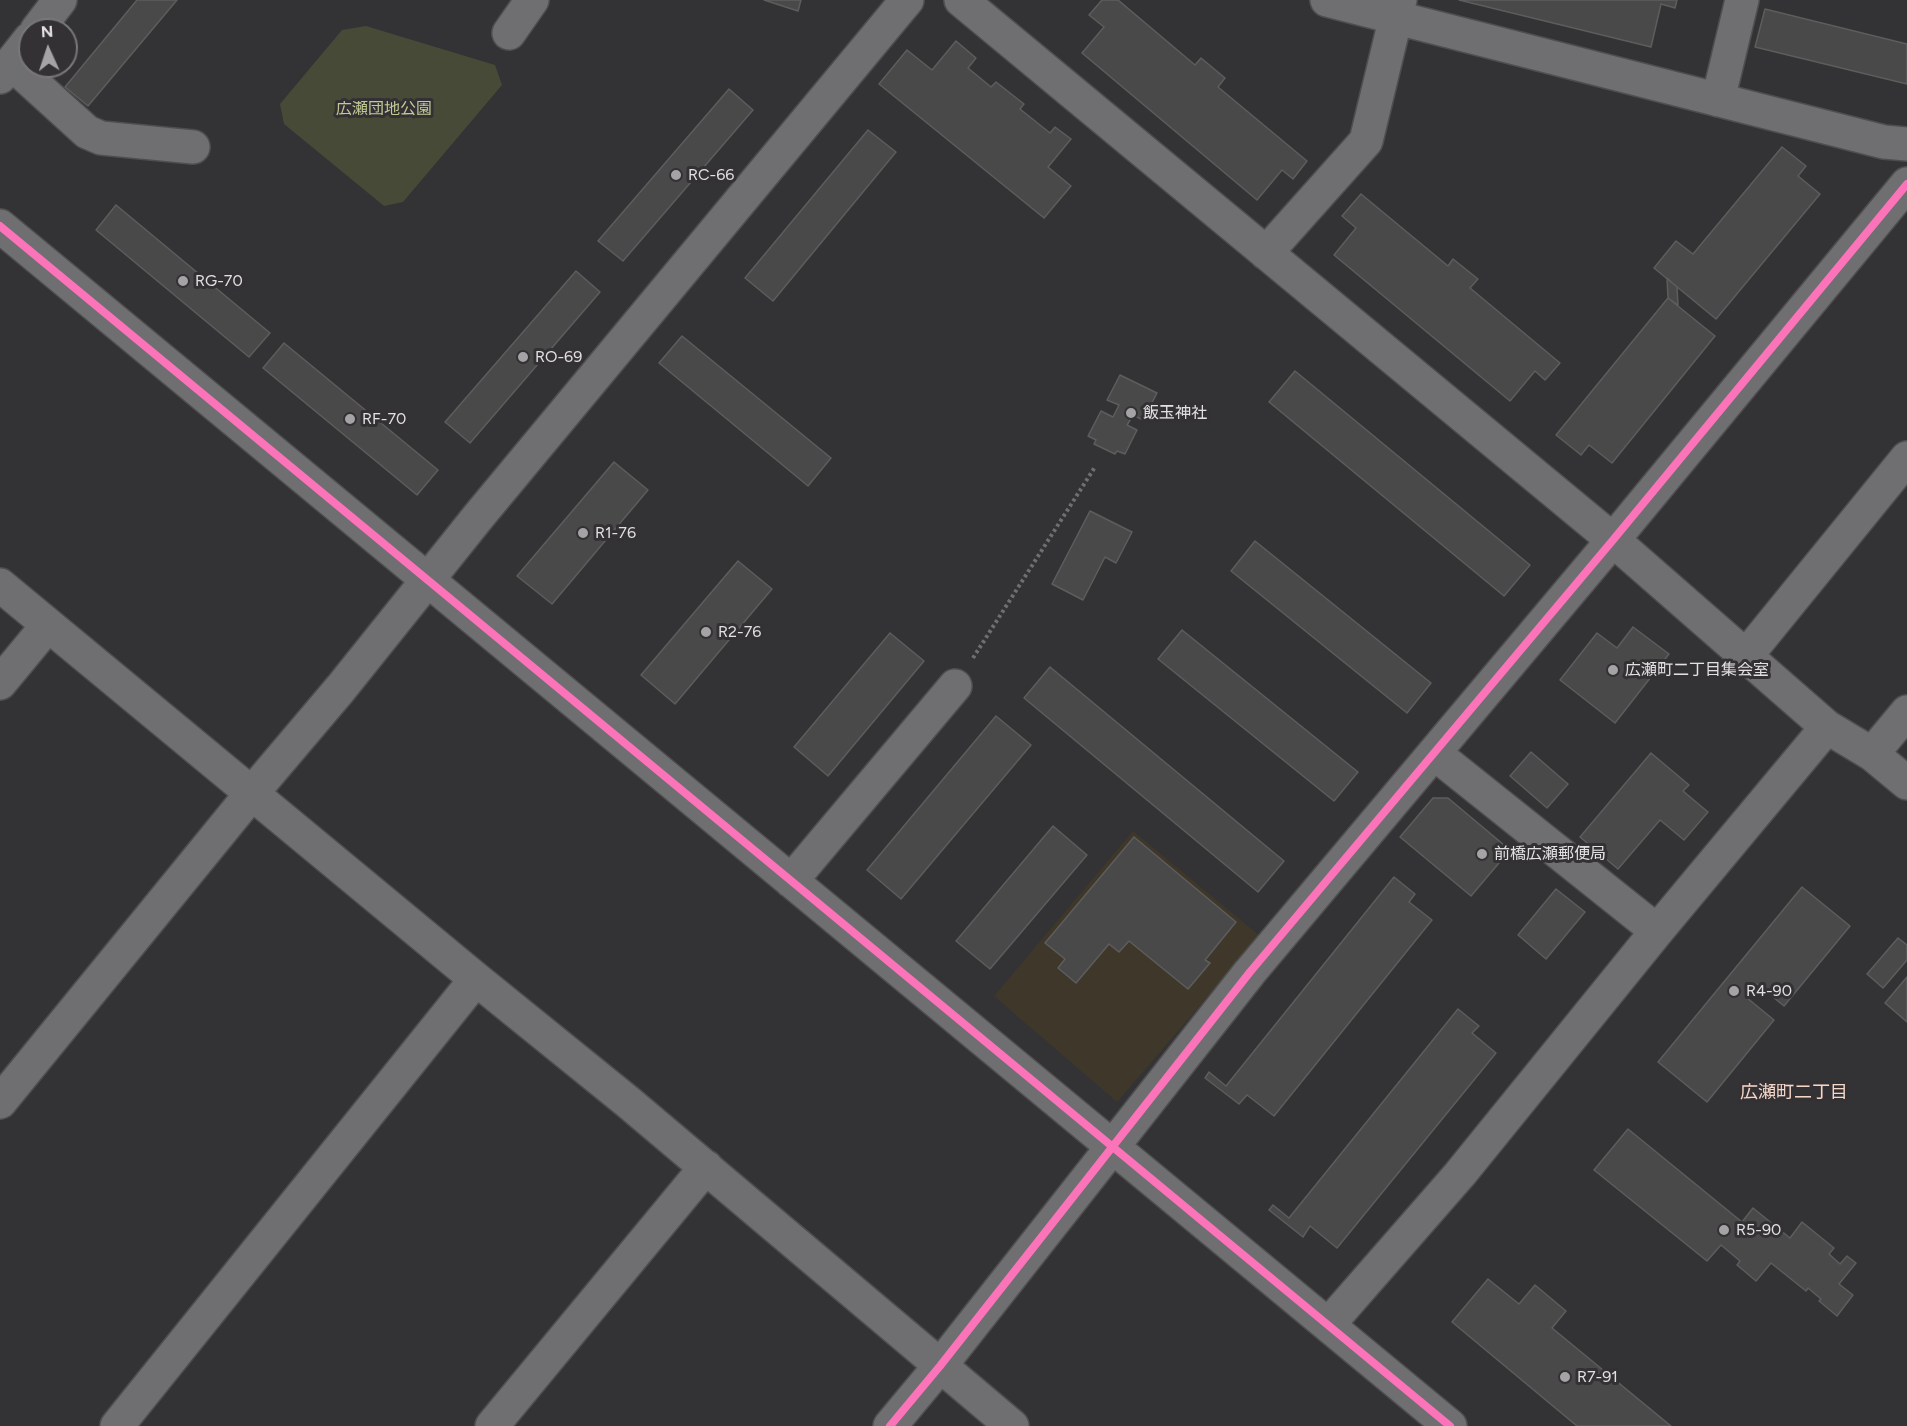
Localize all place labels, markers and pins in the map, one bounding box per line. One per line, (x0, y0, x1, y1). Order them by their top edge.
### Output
place label: RC-66 (688, 165, 734, 185)
marker: RC-66 (669, 168, 683, 182)
place label: RG-70 (195, 271, 243, 291)
marker: RG-70 (176, 274, 190, 288)
place label: RO-69 (535, 347, 582, 367)
marker: RO-69 (516, 350, 530, 364)
place label: 飯玉神社 (1143, 403, 1207, 423)
marker: 飯玉神社 (1124, 406, 1138, 420)
place label: RF-70 (362, 409, 406, 429)
marker: RF-70 (343, 412, 357, 426)
place label: R1-76 (595, 523, 636, 543)
marker: R1-76 (576, 526, 590, 540)
place label: R2-76 (718, 622, 761, 642)
marker: R2-76 (699, 625, 713, 639)
place label: 広瀬町二丁目集会室 (1625, 660, 1769, 680)
marker: 広瀬町二丁目集会室 (1606, 663, 1620, 677)
place label: 前橋広瀬郵便局 (1494, 844, 1606, 864)
marker: 前橋広瀬郵便局 (1475, 847, 1489, 861)
place label: R4-90 (1746, 981, 1792, 1001)
marker: R4-90 (1727, 984, 1741, 998)
place label: R5-90 (1736, 1220, 1781, 1240)
marker: R5-90 (1717, 1223, 1731, 1237)
place label: R7-91 (1577, 1367, 1618, 1387)
marker: R7-91 (1558, 1370, 1572, 1384)

